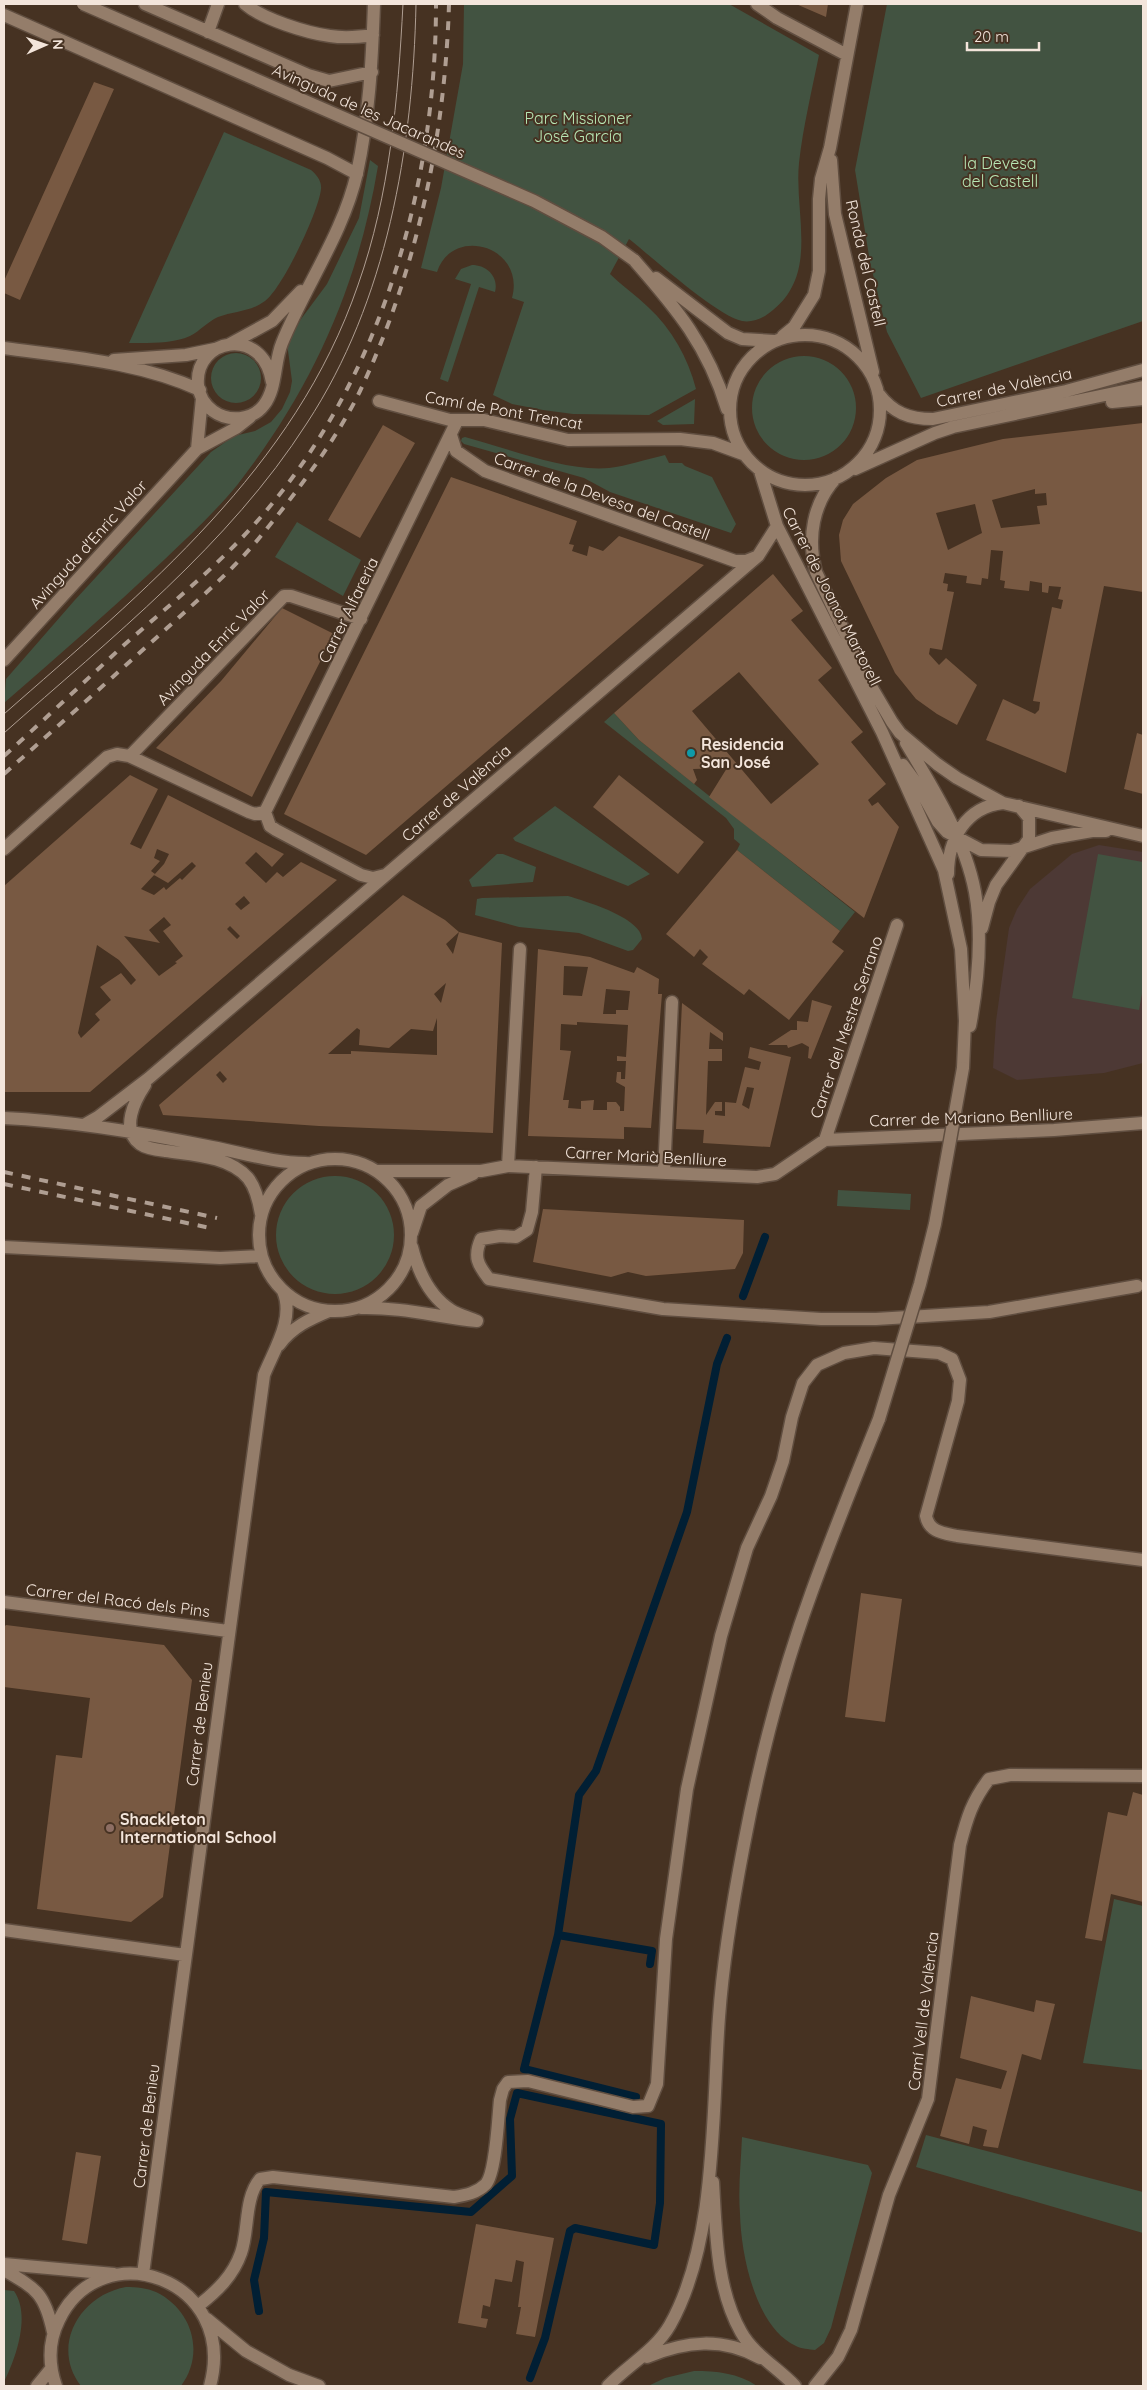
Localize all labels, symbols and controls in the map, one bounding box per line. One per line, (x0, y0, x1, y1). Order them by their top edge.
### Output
north arrow (20, 20, 70, 70)
scale bar (967, 20, 1040, 52)
text: 20 m (974, 27, 1009, 46)
text: N (49, 39, 67, 50)
street label: Avinguda de les Jacarandes (269, 59, 469, 163)
park label: Parc Missioner José García (525, 108, 631, 146)
park label: la Devesa del Castell (962, 153, 1038, 191)
street label: Ronda del Castell (842, 198, 890, 328)
street label: Carrer de València (934, 363, 1074, 411)
street label: Camí de Pont Trencat (424, 386, 584, 434)
street label: Carrer de la Devesa del Castell (491, 448, 713, 544)
street label: Avinguda d'Enric Valor (25, 475, 151, 613)
street label: Carrer de Joanot Martorell (778, 503, 886, 689)
street label: Carrer Alfareria (314, 554, 382, 666)
street label: Avinguda Enric Valor (152, 585, 274, 709)
place label: Residencia San José (701, 734, 784, 772)
street label: Carrer de València (397, 740, 515, 846)
marker: Residencia San José (685, 747, 697, 759)
street label: Carrer del Mestre Serrano (805, 933, 887, 1121)
street label: Carrer de Mariano Benlliure (869, 1103, 1073, 1131)
street label: Carrer Marià Benlliure (565, 1142, 727, 1170)
street label: Carrer del Racó dels Pins (25, 1579, 211, 1621)
street label: Carrer de Benieu (181, 1661, 217, 1787)
place label: Shackleton International School (120, 1809, 277, 1847)
marker: Shackleton International School (104, 1822, 116, 1834)
street label: Camí Vell de València (903, 1930, 943, 2092)
street label: Carrer de Benieu (128, 2063, 164, 2189)

